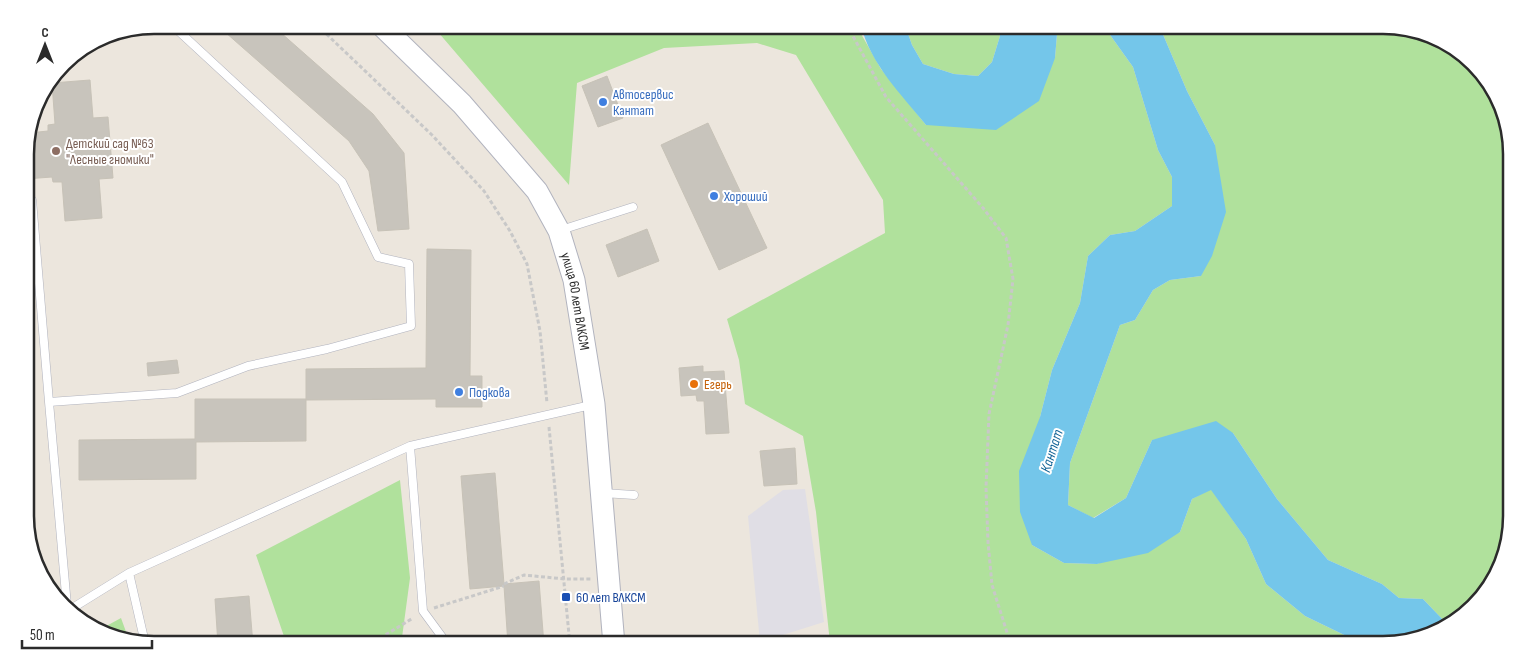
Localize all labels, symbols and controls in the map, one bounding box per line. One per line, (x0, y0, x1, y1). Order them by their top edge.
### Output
north arrow (20, 20, 70, 70)
text: С (41, 24, 49, 41)
place label: Автосервис Кантат (612, 86, 674, 119)
marker: Автосервис Кантат (597, 96, 609, 108)
place label: Детский сад №63 "Лесные гномики" (66, 135, 154, 168)
marker: Детский сад №63 "Лесные гномики" (50, 145, 62, 157)
place label: Хороший (723, 188, 768, 205)
marker: Хороший (708, 190, 720, 202)
street label: улица 60 лет ВЛКСМ (558, 250, 594, 351)
place label: Егерь (704, 376, 732, 393)
marker: Егерь (688, 378, 700, 390)
place label: Подкова (469, 384, 510, 401)
marker: Подкова (453, 386, 465, 398)
water label: Кантат (1036, 427, 1068, 475)
place label: 60 лет ВЛКСМ (576, 589, 646, 606)
marker: 60 лет ВЛКСМ (560, 591, 572, 603)
scale bar (22, 618, 152, 650)
text: 50 m (30, 626, 55, 645)

